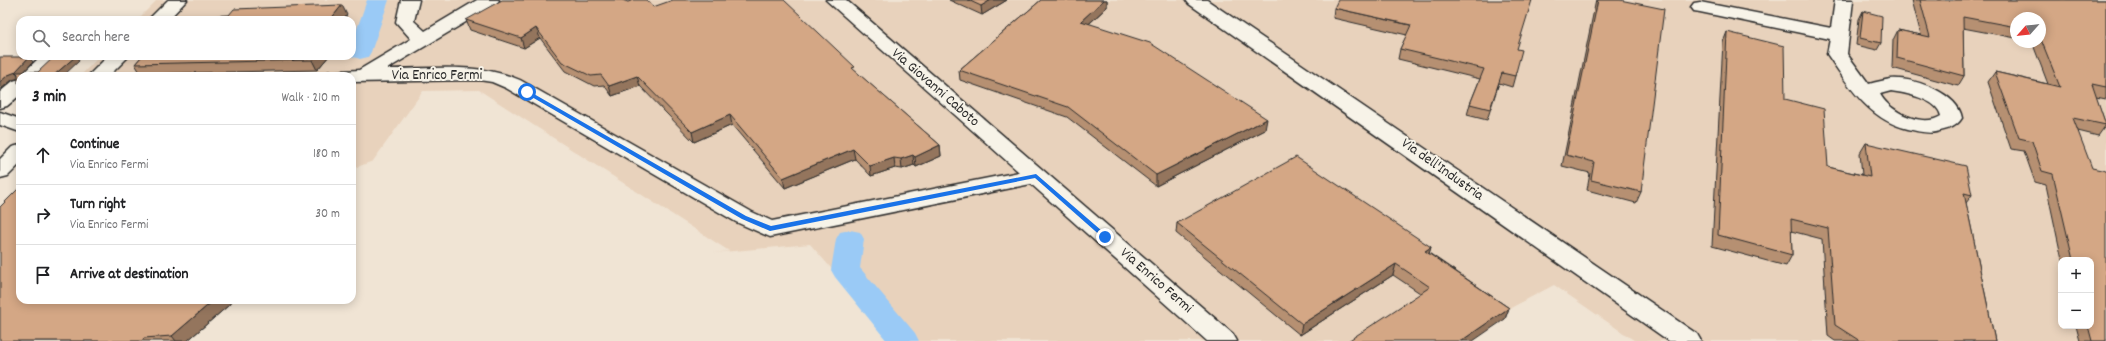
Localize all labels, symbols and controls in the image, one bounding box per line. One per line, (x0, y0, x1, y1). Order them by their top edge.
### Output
north arrow (2010, 12, 2046, 48)
search box (16, 16, 356, 60)
icon: search (30, 27, 52, 49)
text: Search here (62, 27, 130, 49)
street label: Via Giovanni Caboto (886, 43, 984, 133)
street label: Via Enrico Fermi (392, 65, 483, 87)
route start (518, 83, 536, 101)
text: 3 min (32, 86, 66, 110)
text: Walk · 210 m (282, 89, 340, 108)
street label: Via dell'Industria (1396, 133, 1489, 207)
text: Continue (70, 134, 119, 156)
icon: ahead (32, 144, 54, 166)
text: 180 m (313, 145, 340, 164)
text: Via Enrico Fermi (70, 156, 148, 175)
text: Turn right (70, 194, 126, 216)
icon: right (32, 204, 54, 226)
text: 30 m (315, 205, 340, 224)
text: Via Enrico Fermi (70, 216, 148, 235)
route end (1096, 228, 1114, 246)
street label: Via Enrico Fermi (1115, 243, 1198, 319)
map controls (2058, 257, 2094, 329)
button: + (2058, 257, 2094, 293)
icon: arrive (32, 264, 54, 286)
text: Arrive at destination (70, 264, 188, 286)
button: − (2058, 293, 2094, 329)

